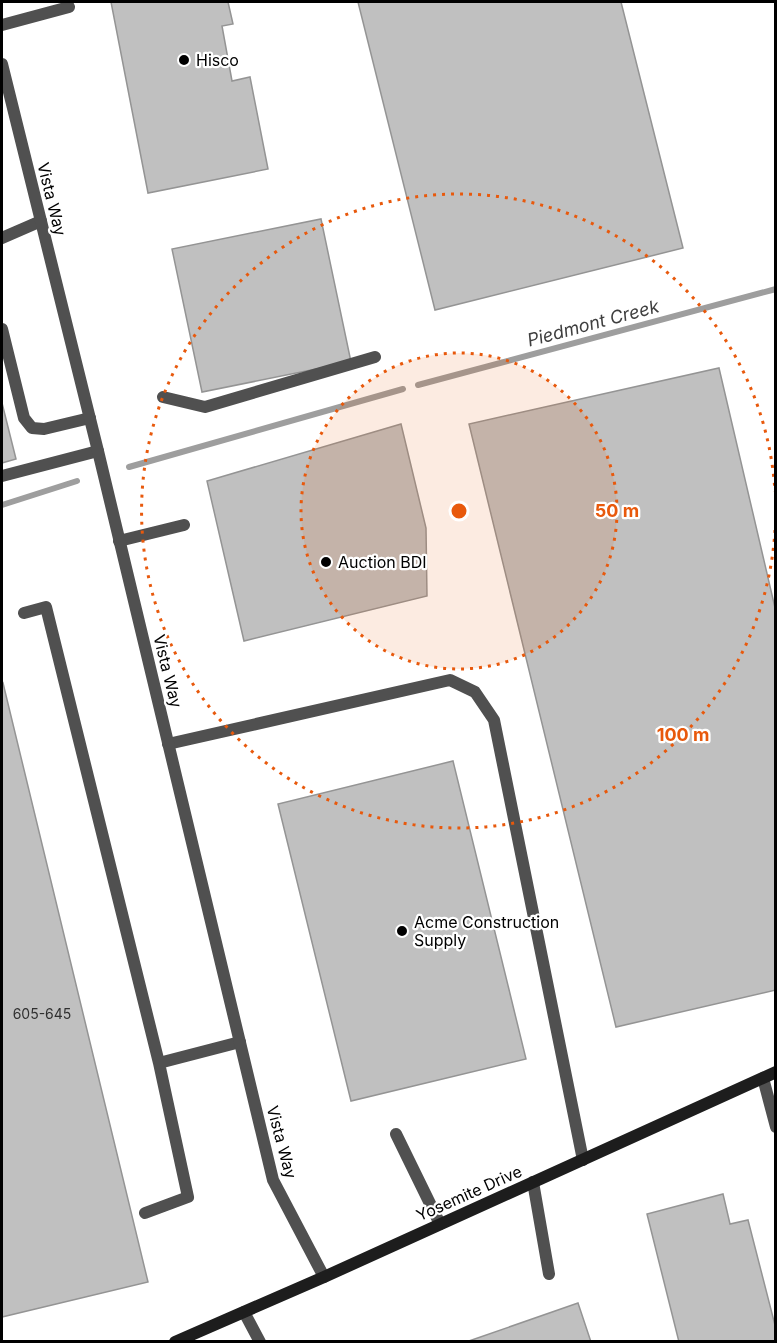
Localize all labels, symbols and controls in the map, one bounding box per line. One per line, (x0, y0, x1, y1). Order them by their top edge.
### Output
place label: Hisco (196, 50, 239, 70)
marker: Hisco (177, 53, 191, 67)
street label: Vista Way (33, 160, 71, 238)
water label: Piedmont Creek (525, 295, 662, 351)
text: 50 m (595, 500, 639, 521)
centre of rings (449, 501, 469, 521)
place label: Auction BDI (338, 552, 427, 572)
marker: Auction BDI (319, 555, 333, 569)
street label: Vista Way (149, 632, 187, 710)
text: 100 m (657, 724, 709, 745)
place label: Acme Construction Supply (414, 912, 559, 950)
marker: Acme Construction Supply (395, 924, 409, 938)
house number: 605-645 (13, 1005, 71, 1022)
street label: Vista Way (263, 1103, 301, 1181)
street label: Yosemite Drive (413, 1161, 525, 1225)

